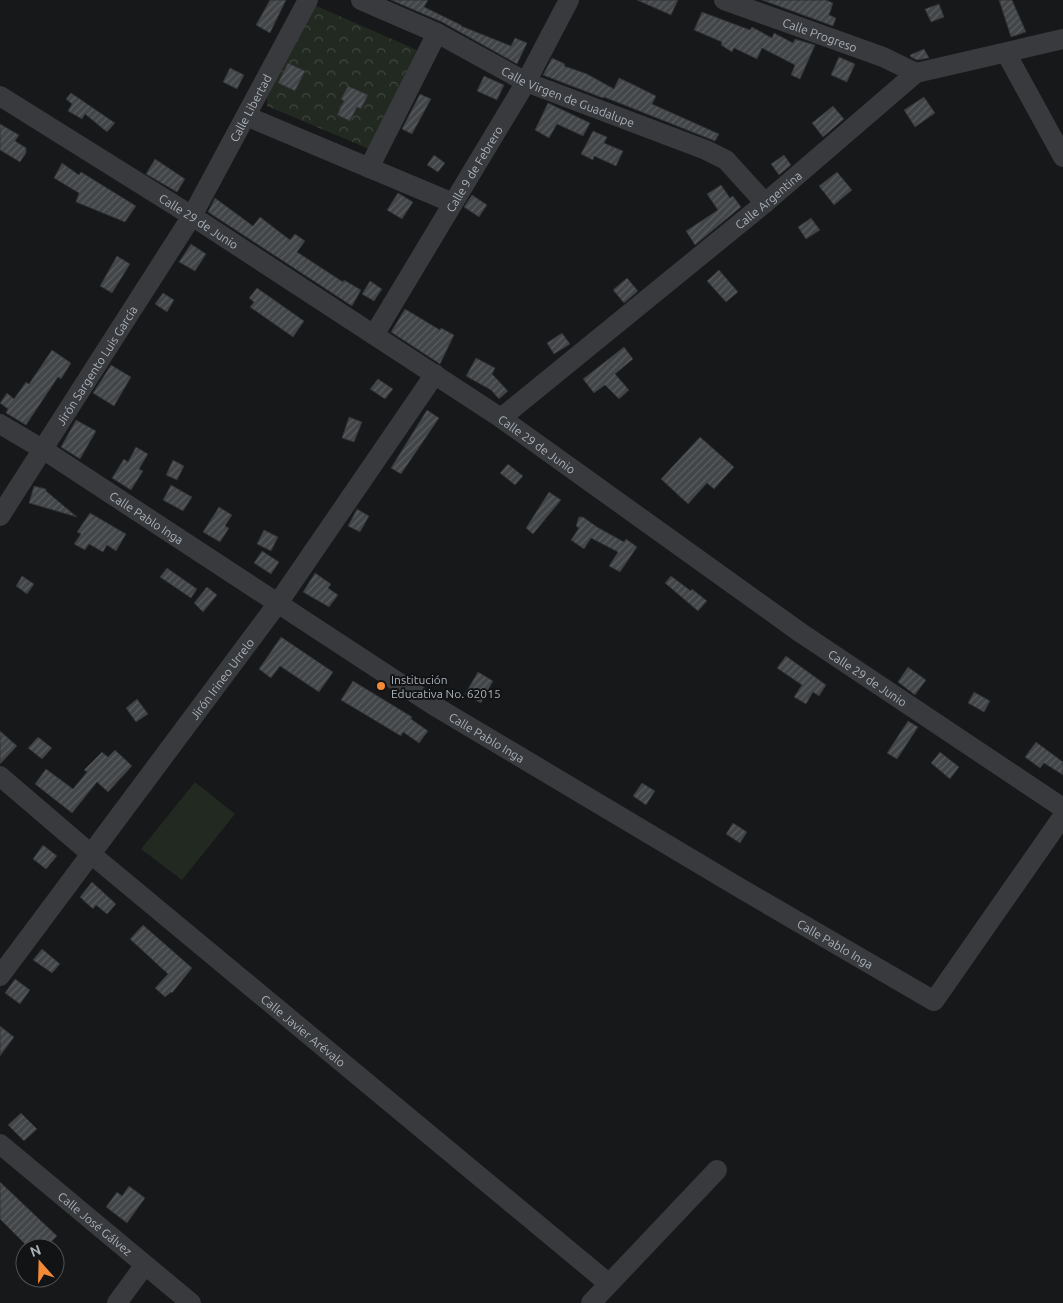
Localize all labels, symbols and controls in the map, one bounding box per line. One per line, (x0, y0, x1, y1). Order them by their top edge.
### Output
street label: Calle Progreso (781, 15, 859, 54)
street label: Calle Virgen de Guadalupe (500, 64, 636, 129)
street label: Calle Libertad (227, 72, 273, 144)
street label: Calle 9 de Febrero (443, 123, 505, 214)
street label: Calle Argentina (732, 168, 804, 231)
street label: Calle 29 de Junio (157, 191, 241, 251)
street label: Jirón Sargento Luis García (54, 303, 139, 427)
street label: Calle 29 de Junio (496, 412, 578, 476)
street label: Calle Pablo Inga (107, 489, 186, 546)
street label: Jirón Irineo Urrelo (187, 635, 256, 722)
street label: Calle 29 de Junio (826, 647, 909, 708)
place label: Institución Educativa No. 62015 (391, 673, 501, 700)
marker: Institución Educativa No. 62015 (375, 680, 387, 692)
street label: Calle Pablo Inga (447, 710, 527, 765)
street label: Calle Pablo Inga (795, 916, 876, 971)
street label: Calle Javier Arévalo (259, 992, 348, 1069)
street label: Calle José Gálvez (56, 1189, 135, 1258)
north arrow (15, 1238, 65, 1288)
text: N (28, 1241, 43, 1260)

